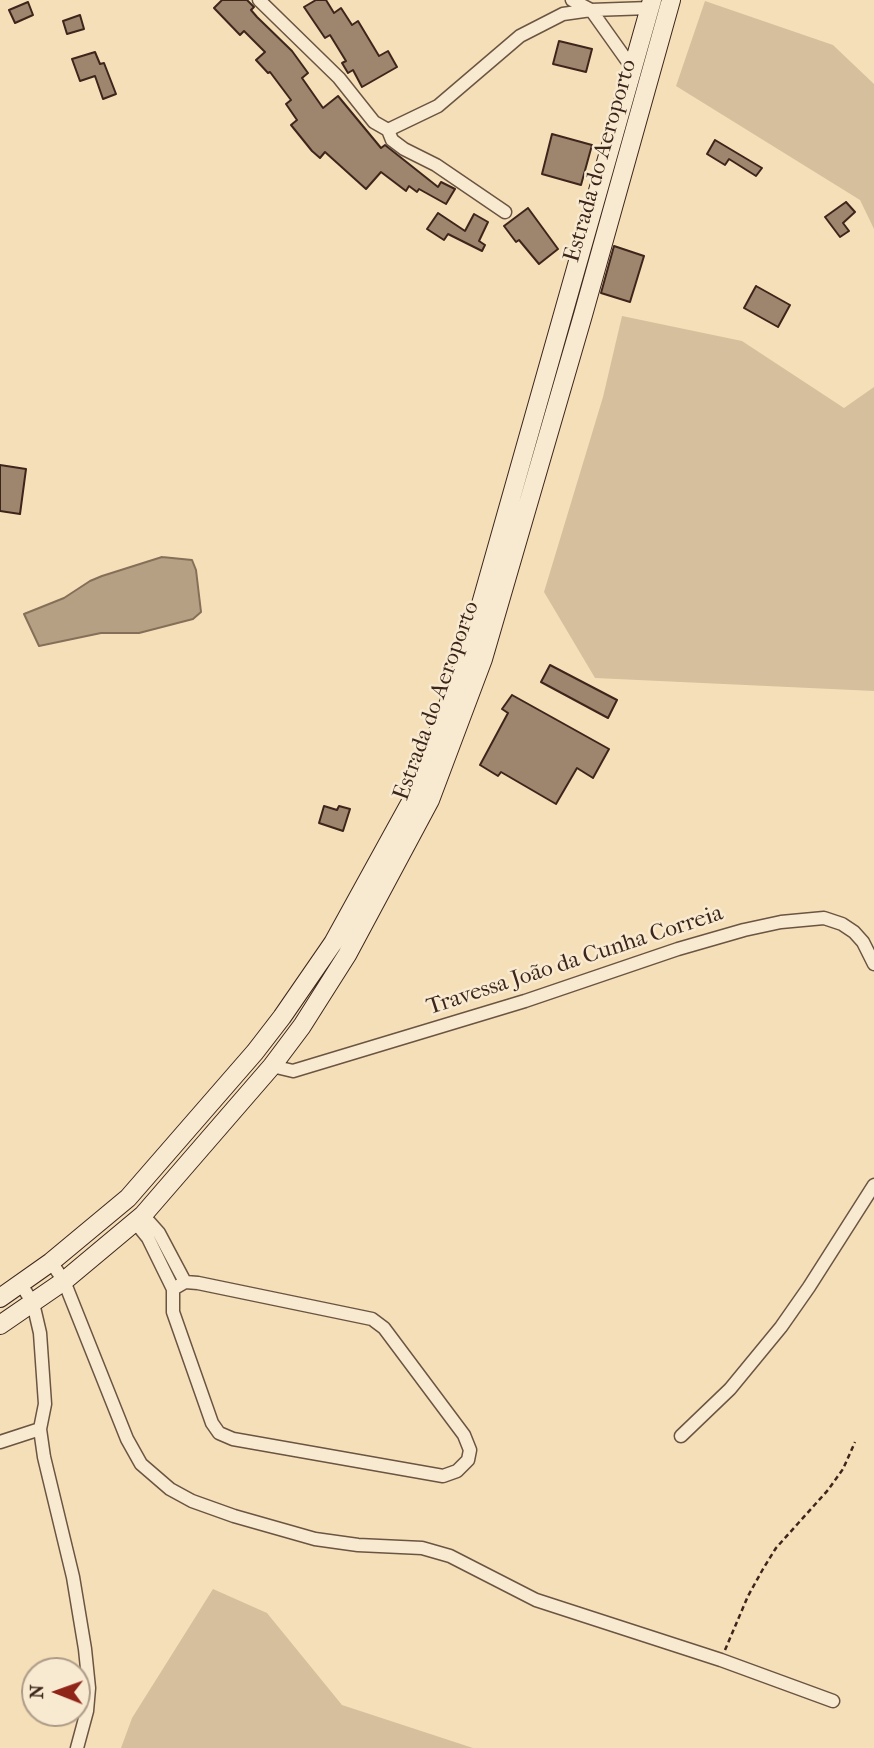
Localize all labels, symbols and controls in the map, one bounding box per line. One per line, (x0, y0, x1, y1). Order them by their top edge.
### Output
street label: Estrada do Aeroporto (559, 56, 643, 266)
street label: Estrada do Aeroporto (388, 598, 486, 804)
street label: Travessa João da Cunha Correia (423, 900, 727, 1022)
north arrow (21, 1657, 91, 1727)
text: N (26, 1684, 48, 1699)

